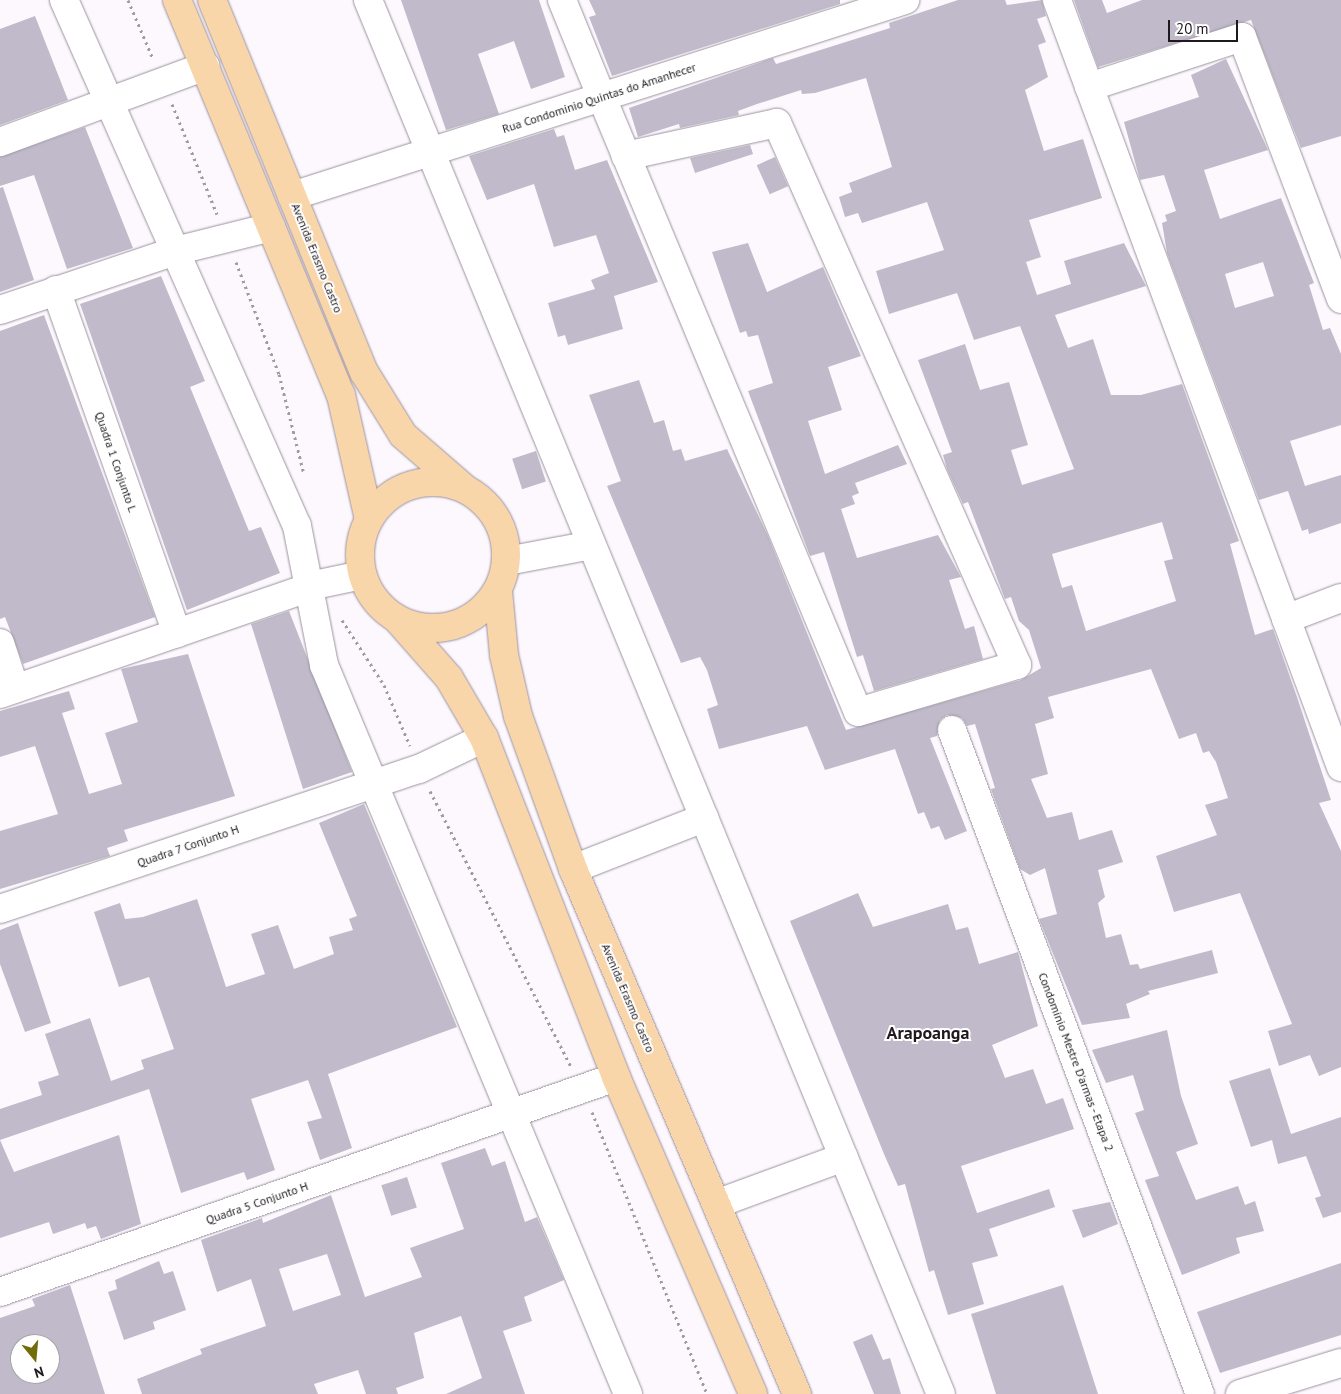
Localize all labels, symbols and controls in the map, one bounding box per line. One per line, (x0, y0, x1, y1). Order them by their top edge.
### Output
scale bar (1171, 10, 1241, 42)
text: 20 m (1176, 19, 1209, 38)
street label: Rua Condomínio Quintas do Amanhecer (500, 60, 698, 136)
street label: Avenida Erasmo Castro (288, 201, 346, 315)
street label: Quadra 1 Conjunto L (92, 410, 140, 514)
street label: Quadra 7 Conjunto H (135, 822, 241, 870)
street label: Avenida Erasmo Castro (599, 941, 657, 1055)
street label: Condomínio Mestre D'armas - Etapa 2 (1035, 970, 1117, 1154)
district label: Arapoanga (887, 1022, 969, 1044)
street label: Quadra 5 Conjunto H (204, 1179, 310, 1227)
north arrow (10, 1334, 60, 1384)
text: N (32, 1362, 46, 1382)

